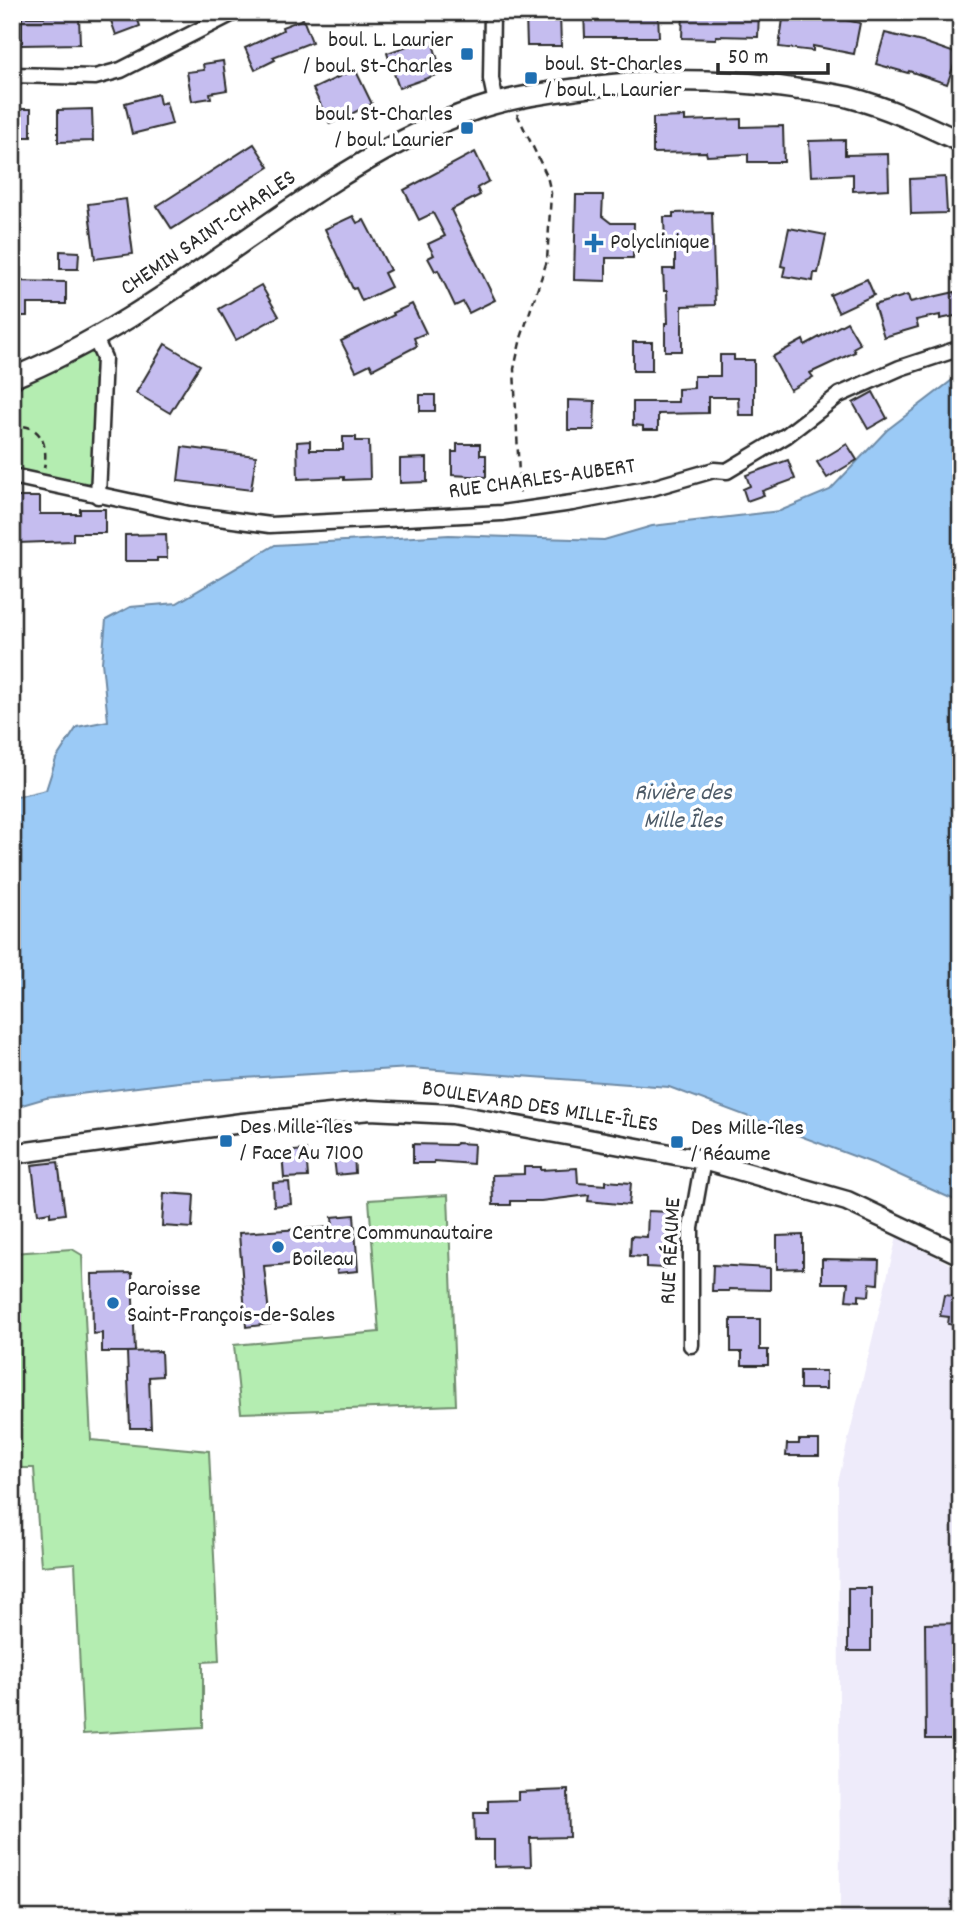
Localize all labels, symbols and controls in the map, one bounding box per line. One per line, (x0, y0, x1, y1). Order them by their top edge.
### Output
place label: boul. L. Laurier / boul. St-Charles (304, 25, 453, 84)
scale bar (718, 32, 828, 76)
text: 50 m (728, 44, 768, 74)
marker: boul. L. Laurier / boul. St-Charles (459, 46, 475, 62)
place label: boul. St-Charles / boul. L. Laurier (545, 49, 683, 108)
marker: boul. St-Charles / boul. L. Laurier (523, 70, 539, 86)
place label: boul. St-Charles / boul. Laurier (315, 99, 453, 158)
marker: boul. St-Charles / boul. Laurier (459, 120, 475, 136)
street label: CHEMIN SAINT-CHARLES (114, 163, 304, 305)
place label: Polyclinique (610, 227, 710, 260)
marker: Polyclinique (584, 233, 604, 253)
street label: RUE CHARLES-AUBERT (447, 451, 637, 509)
water label: Rivière des Mille Îles (634, 777, 733, 839)
street label: BOULEVARD DES MILLE-ÎLES (419, 1073, 661, 1143)
place label: Des Mille-îles / Face Au 7100 (240, 1112, 364, 1171)
place label: Des Mille-îles / Réaume (691, 1113, 804, 1172)
marker: Des Mille-îles / Face Au 7100 (218, 1133, 234, 1149)
marker: Des Mille-îles / Réaume (669, 1134, 685, 1150)
street label: RUE RÉAUME (653, 1196, 691, 1305)
place label: Centre Communautaire Boileau (292, 1218, 493, 1277)
marker: Centre Communautaire Boileau (270, 1239, 286, 1255)
place label: Paroisse Saint-François-de-Sales (127, 1274, 336, 1333)
marker: Paroisse Saint-François-de-Sales (105, 1295, 121, 1311)

